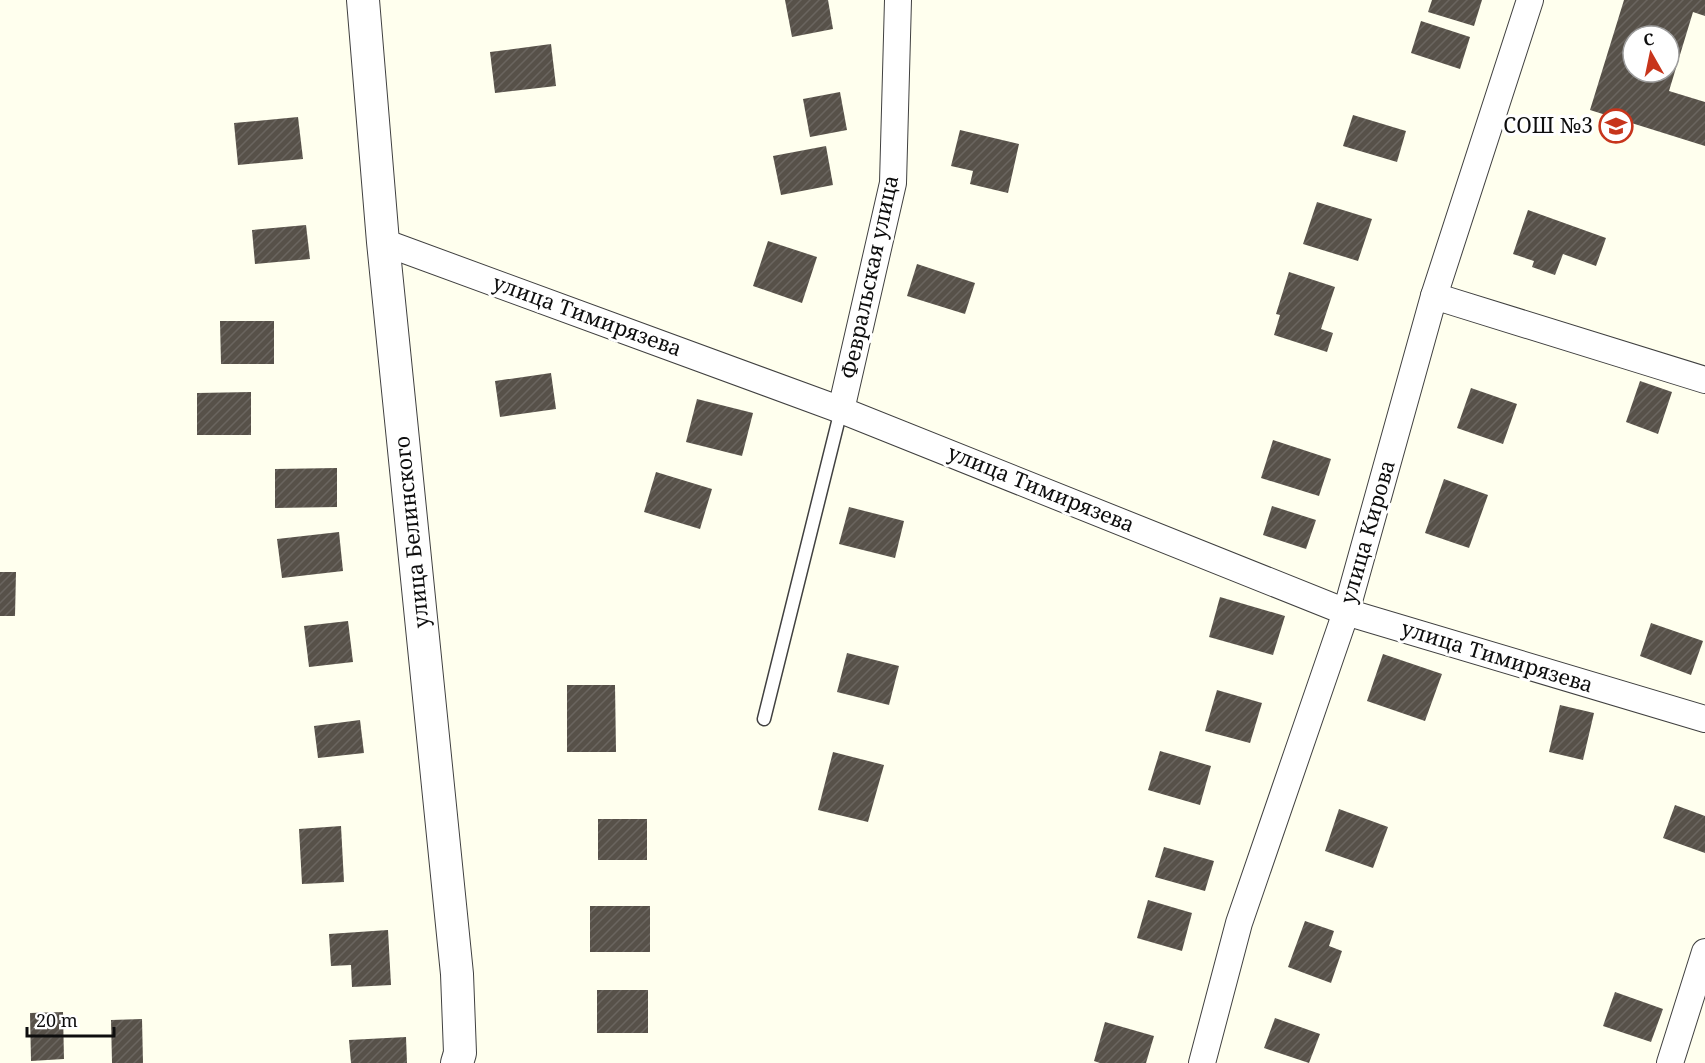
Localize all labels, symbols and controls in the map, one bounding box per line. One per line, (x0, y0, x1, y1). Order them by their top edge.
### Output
north arrow (1621, 24, 1681, 84)
text: С (1642, 27, 1656, 51)
school or university icon: СОШ №3 (1598, 108, 1634, 144)
place label: СОШ №3 (1503, 111, 1593, 139)
street label: Февральская улица (834, 172, 904, 381)
street label: улица Тимирязева (489, 268, 686, 362)
street label: улица Белинского (387, 435, 435, 629)
street label: улица Тимирязева (944, 438, 1139, 538)
street label: улица Кирова (1333, 457, 1401, 607)
street label: улица Тимирязева (1398, 614, 1597, 699)
scale bar (27, 1000, 114, 1038)
text: 20 m (36, 1008, 78, 1032)

